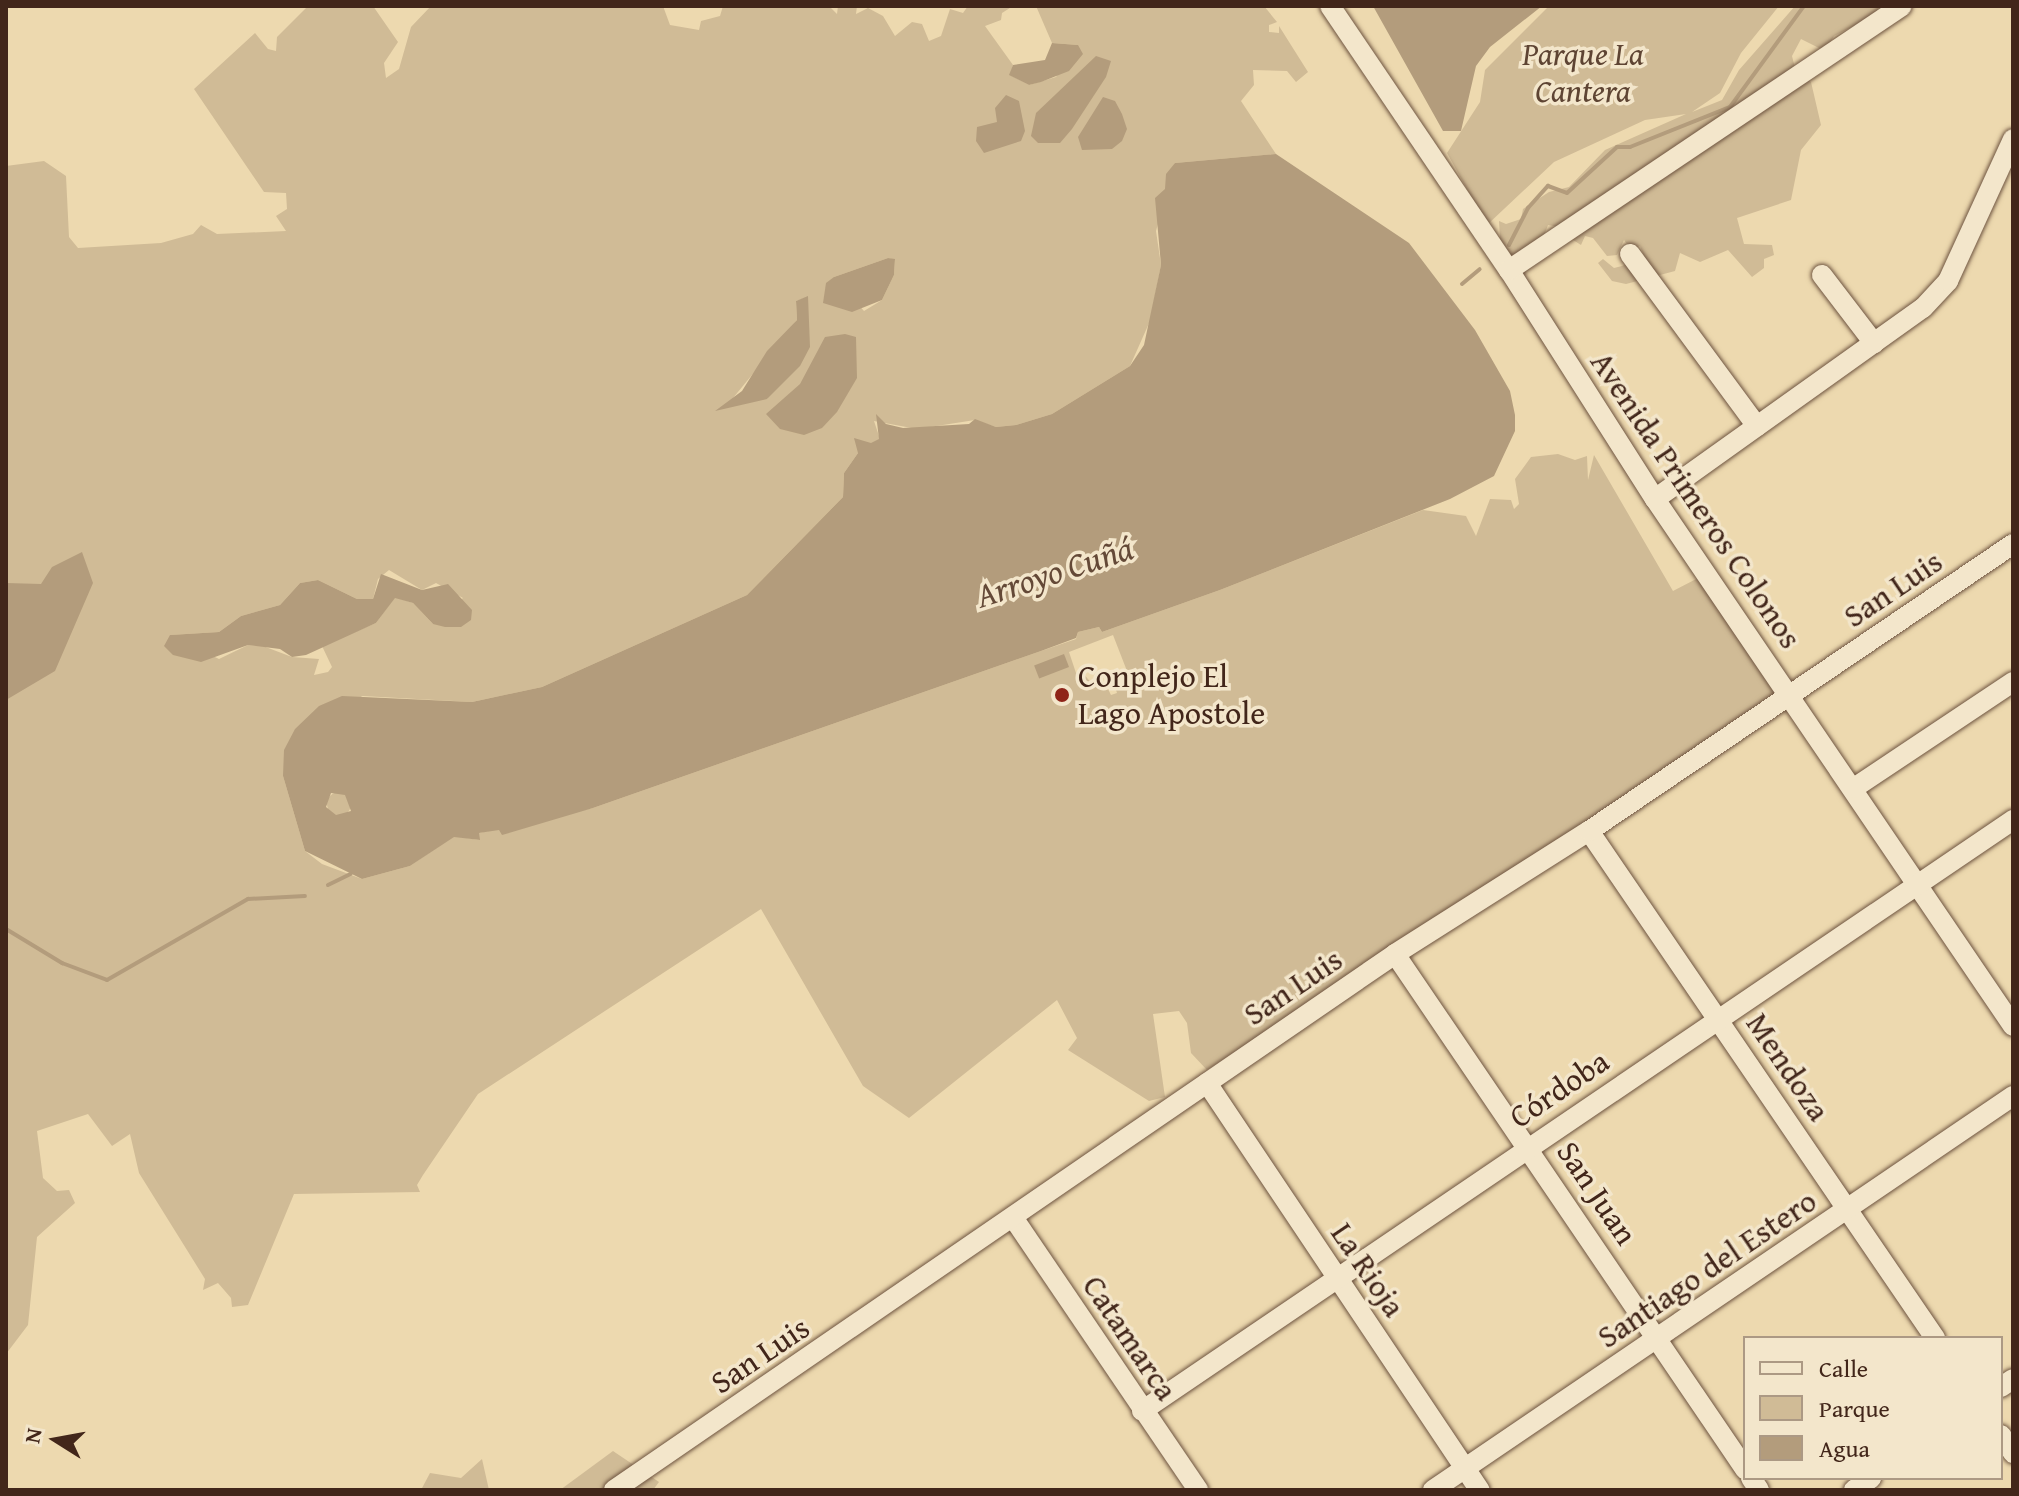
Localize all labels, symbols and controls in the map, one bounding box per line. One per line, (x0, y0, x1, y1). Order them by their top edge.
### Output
park label: Parque La Cantera (1522, 36, 1644, 111)
street label: Avenida Primeros Colonos (1582, 344, 1810, 656)
water label: Arroyo Cuñá (970, 526, 1138, 616)
street label: San Luis (1837, 542, 1949, 636)
place label: Conplejo El Lago Apostole (1078, 658, 1265, 733)
marker: Conplejo El Lago Apostole (1053, 686, 1071, 704)
street label: San Luis (1237, 940, 1349, 1034)
street label: Mendoza (1738, 1006, 1838, 1128)
street label: Córdoba (1502, 1042, 1616, 1136)
street label: San Juan (1549, 1134, 1645, 1252)
street label: Santiago del Estero (1590, 1182, 1824, 1356)
street label: La Rioja (1323, 1216, 1413, 1324)
street label: Catamarca (1074, 1268, 1186, 1408)
street label: San Luis (704, 1308, 816, 1402)
legend (1743, 1336, 2003, 1480)
text: Calle (1819, 1351, 1868, 1386)
text: Parque (1819, 1391, 1890, 1426)
north arrow (16, 1400, 96, 1480)
text: N (15, 1425, 50, 1446)
text: Agua (1819, 1431, 1870, 1466)

